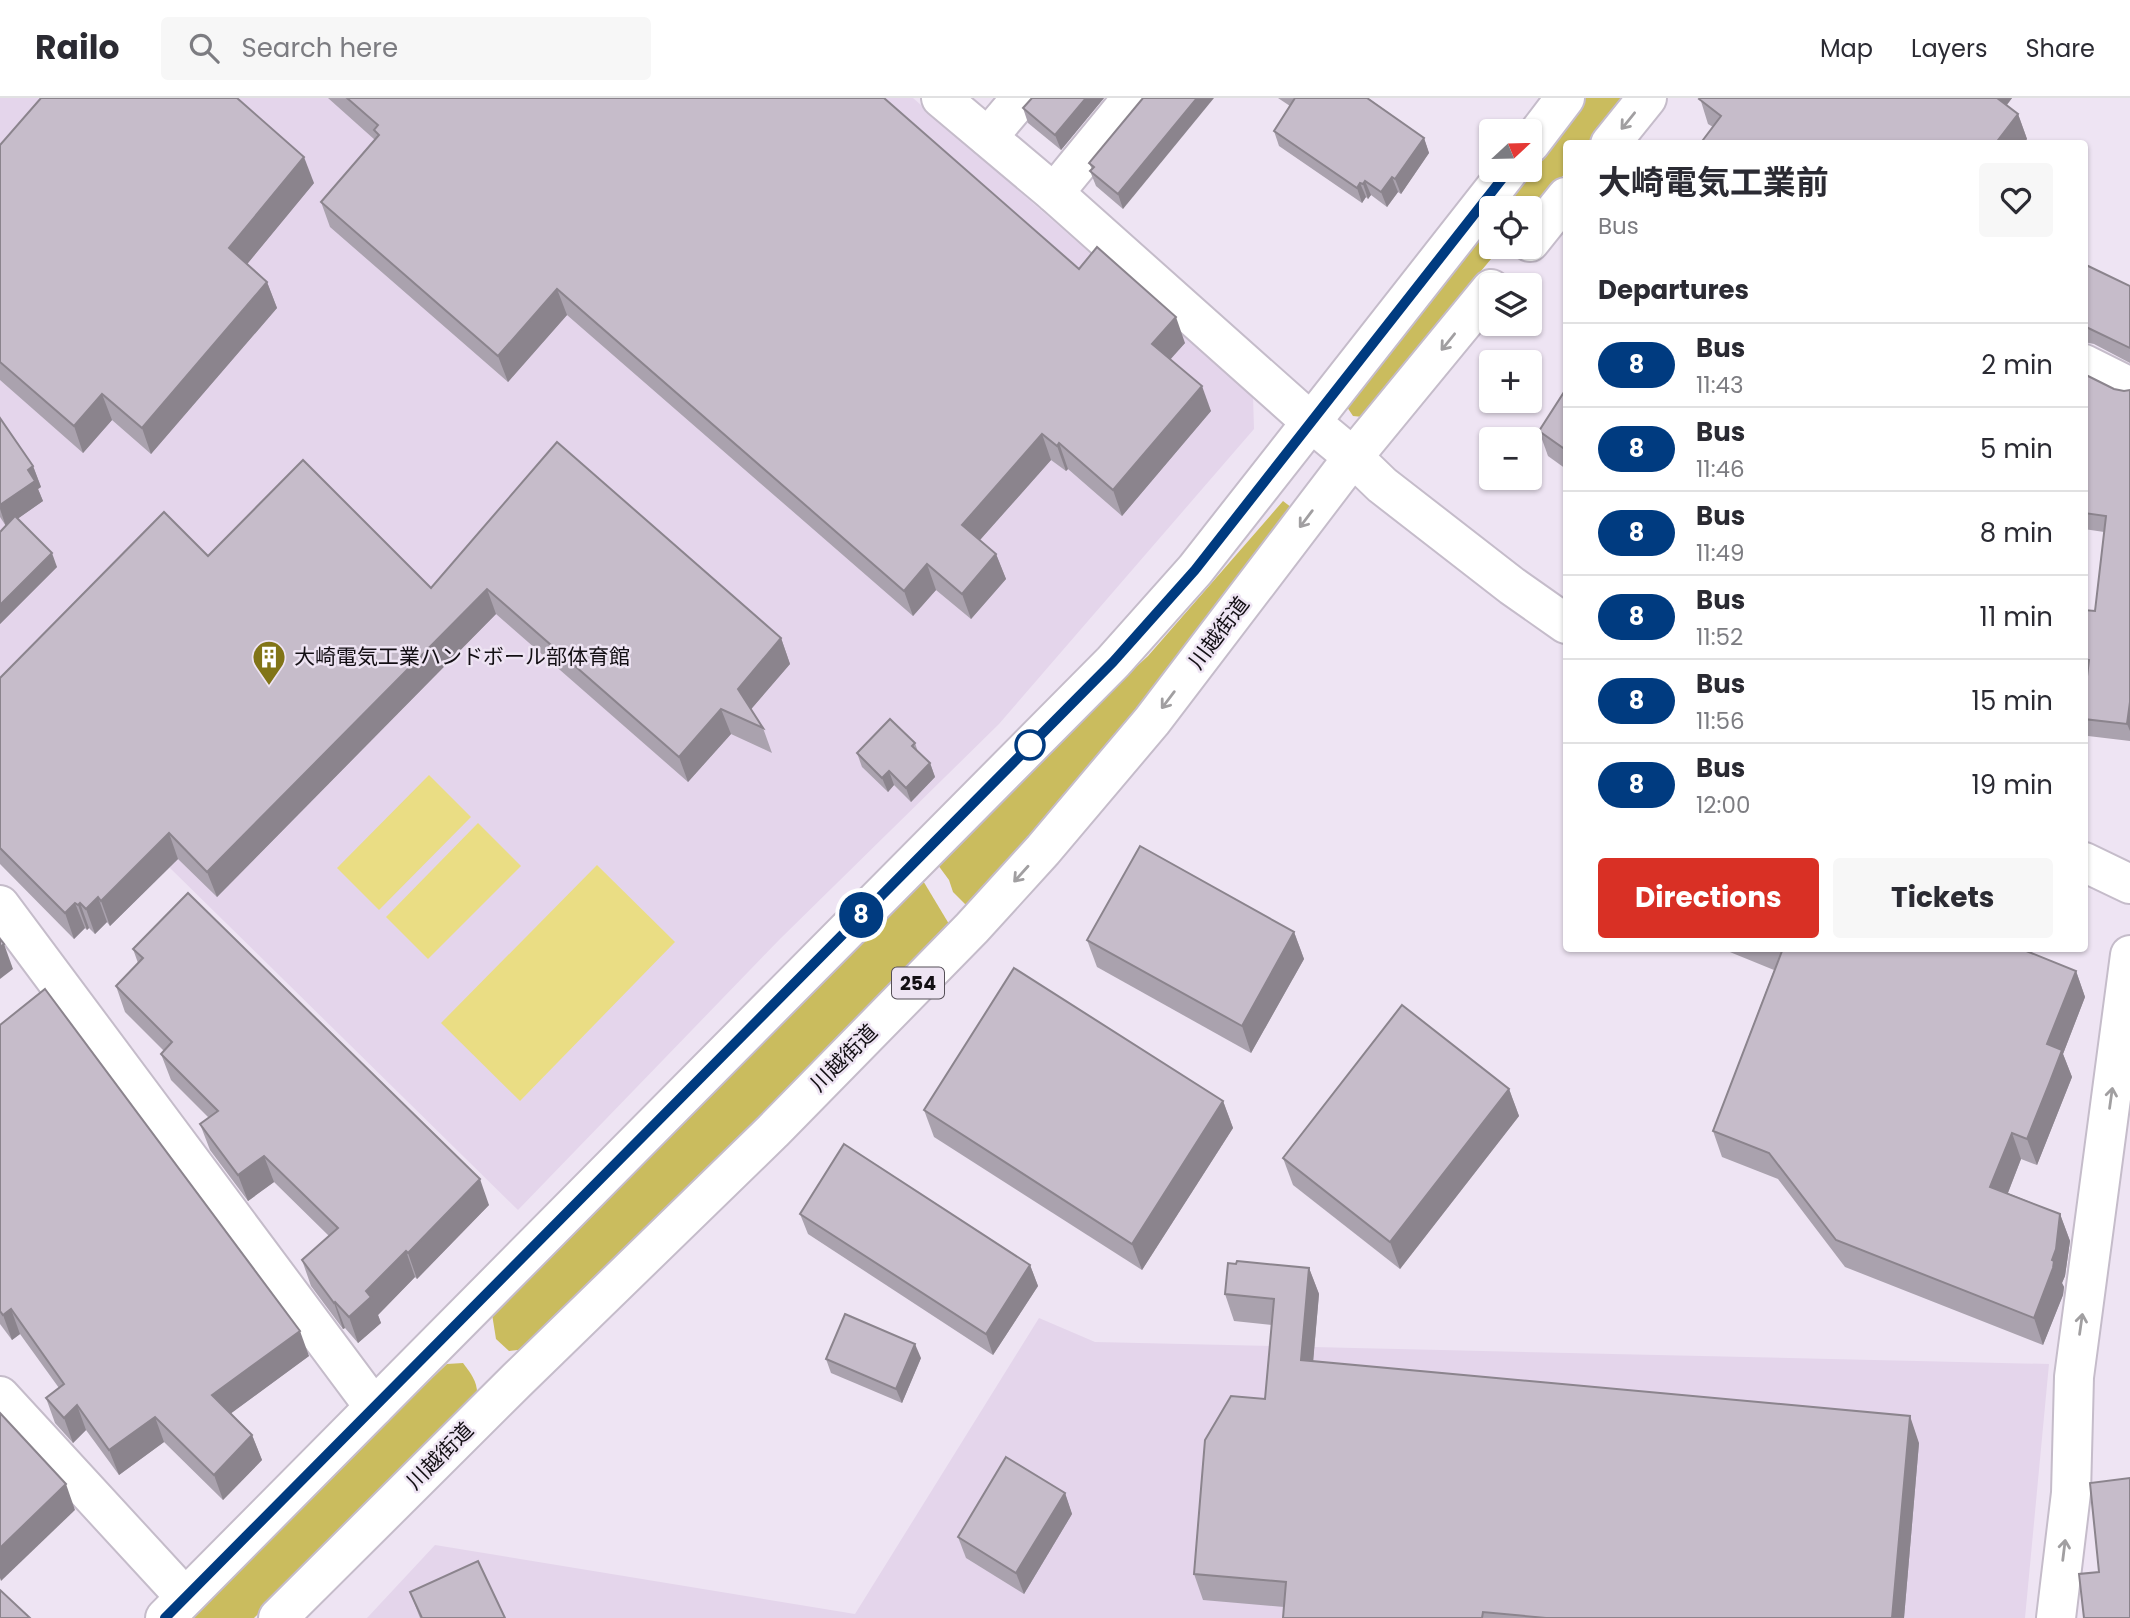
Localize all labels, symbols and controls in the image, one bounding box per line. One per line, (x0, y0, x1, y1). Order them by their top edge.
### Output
search box (161, 17, 651, 80)
text: Railo (35, 24, 119, 71)
icon: search (185, 29, 223, 67)
text: Search here (241, 30, 398, 66)
text: Map (1820, 32, 1873, 65)
text: Layers (1911, 32, 1987, 65)
text: Share (2025, 32, 2095, 65)
one-way arrow (1621, 111, 1636, 129)
north arrow (1479, 119, 1542, 182)
map controls (1479, 119, 1542, 490)
text: 大崎電気工業前 (1598, 159, 1829, 206)
button: heart (1979, 163, 2053, 237)
button: locate (1479, 196, 1542, 259)
text: Bus (1598, 210, 1639, 242)
text: Departures (1598, 272, 1749, 308)
button: layers (1479, 273, 1542, 336)
text: Bus (1696, 330, 1745, 366)
one-way arrow (1440, 332, 1456, 350)
text: 2 min (1981, 347, 2053, 383)
text: 8 (1629, 348, 1644, 381)
button: + (1479, 350, 1542, 413)
text: 11:43 (1696, 369, 1744, 401)
text: Bus (1696, 414, 1745, 450)
button: − (1479, 427, 1542, 490)
text: 5 min (1980, 431, 2053, 467)
text: 8 (1629, 432, 1644, 465)
text: 11:46 (1696, 453, 1745, 485)
text: Bus (1696, 498, 1745, 534)
one-way arrow (1298, 510, 1313, 528)
text: 8 min (1980, 515, 2053, 551)
text: 8 (1629, 516, 1644, 549)
text: 11:49 (1696, 537, 1745, 569)
text: Bus (1696, 582, 1745, 618)
street label: 川越街道 (1182, 590, 1255, 675)
text: 11 min (1980, 599, 2053, 635)
text: 8 (1629, 600, 1644, 633)
text: 11:52 (1696, 621, 1743, 653)
building icon: 大崎電気工業ハンドボール部体育館 (250, 638, 288, 687)
place label: 大崎電気工業ハンドボール部体育館 (294, 642, 630, 671)
text: Bus (1696, 666, 1745, 702)
text: 15 min (1972, 683, 2053, 719)
text: 8 (1629, 684, 1644, 717)
one-way arrow (1160, 690, 1175, 709)
text: 11:56 (1696, 705, 1745, 737)
unlabelled marker (1015, 730, 1045, 760)
text: Bus (1696, 750, 1745, 786)
text: 19 min (1972, 767, 2053, 803)
text: 8 (1629, 768, 1644, 801)
text: 12:00 (1696, 789, 1750, 821)
button: Directions (1598, 858, 1819, 938)
button: Tickets (1833, 858, 2053, 938)
one-way arrow (1013, 865, 1030, 882)
line badge: 8 (838, 892, 884, 938)
text: 8 (853, 898, 869, 931)
road number: 254 (892, 968, 944, 998)
street label: 川越街道 (804, 1018, 884, 1098)
one-way arrow (2105, 1087, 2118, 1110)
one-way arrow (2075, 1313, 2088, 1335)
street label: 川越街道 (400, 1416, 480, 1496)
one-way arrow (2057, 1539, 2070, 1562)

